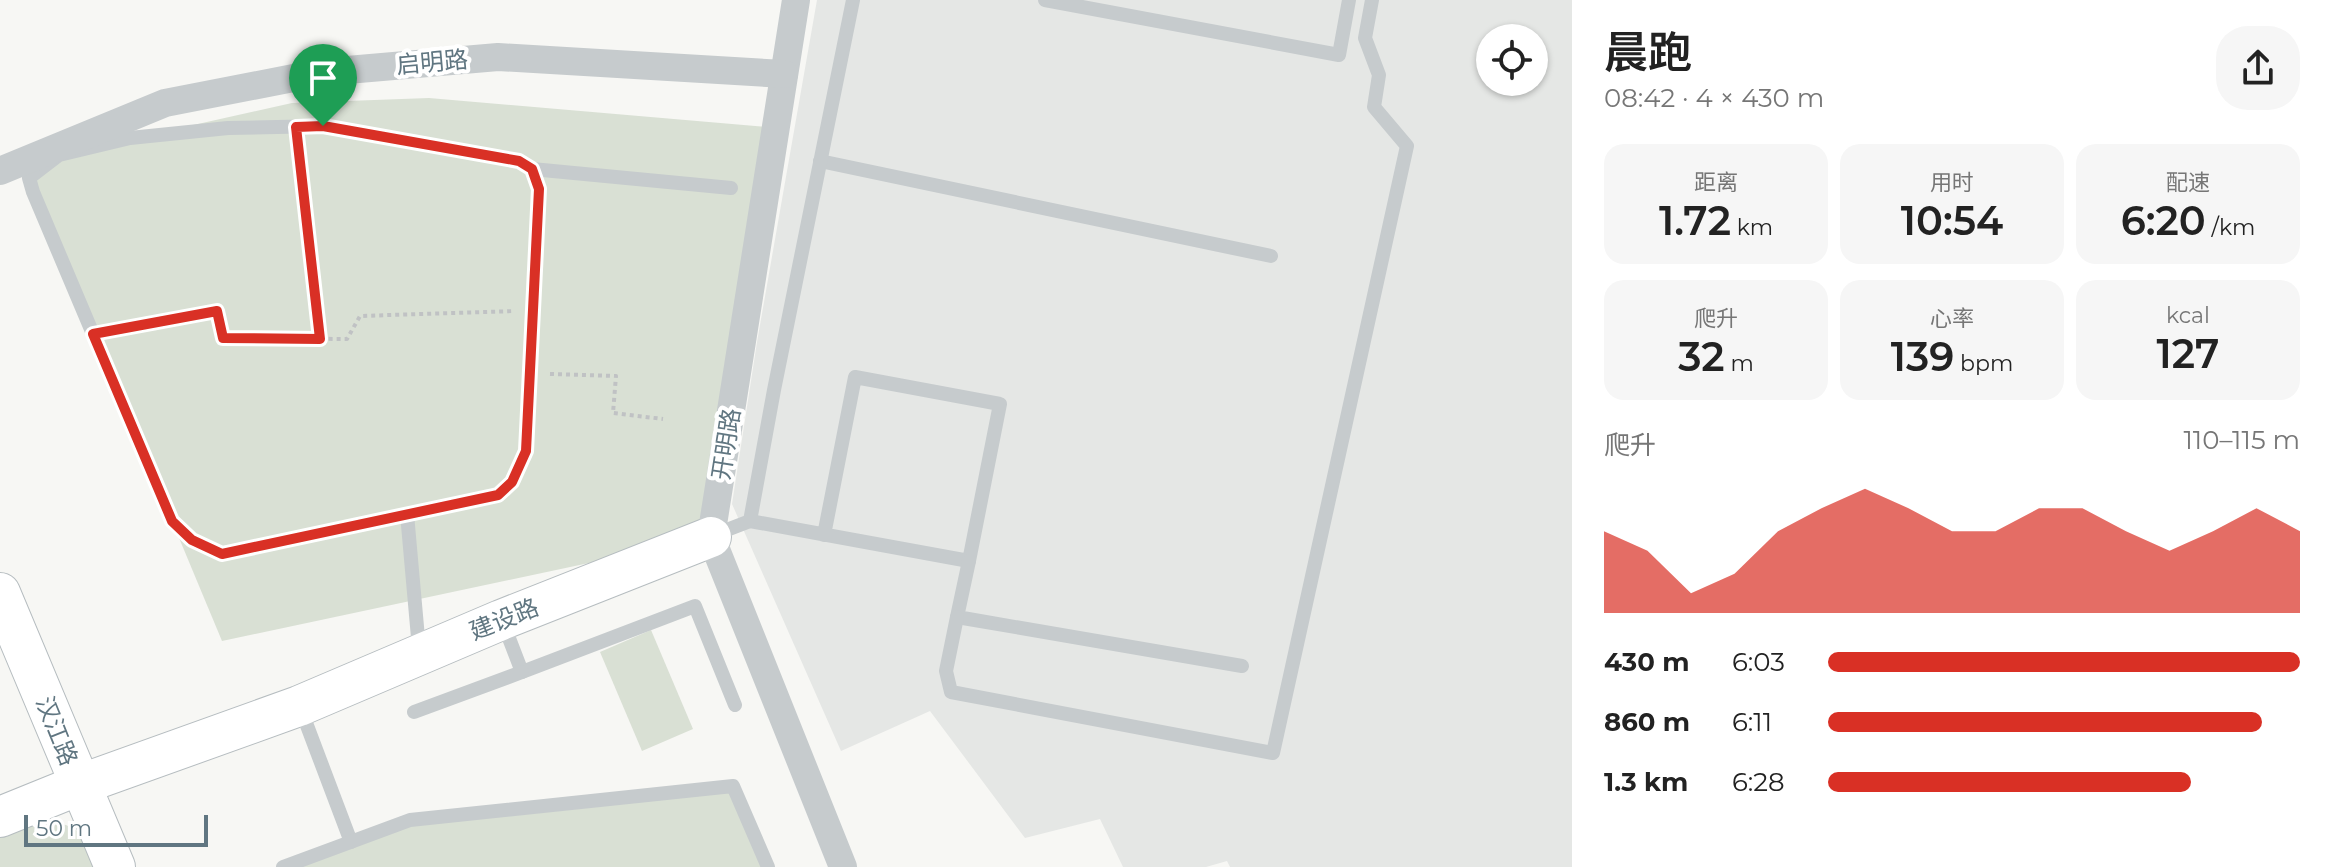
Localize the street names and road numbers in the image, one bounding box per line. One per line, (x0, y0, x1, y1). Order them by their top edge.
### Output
street label: 启明路 (395, 44, 469, 80)
street label: 开明路 (706, 406, 746, 482)
street label: 建设路 (465, 592, 543, 646)
street label: 汉江路 (30, 692, 84, 770)

